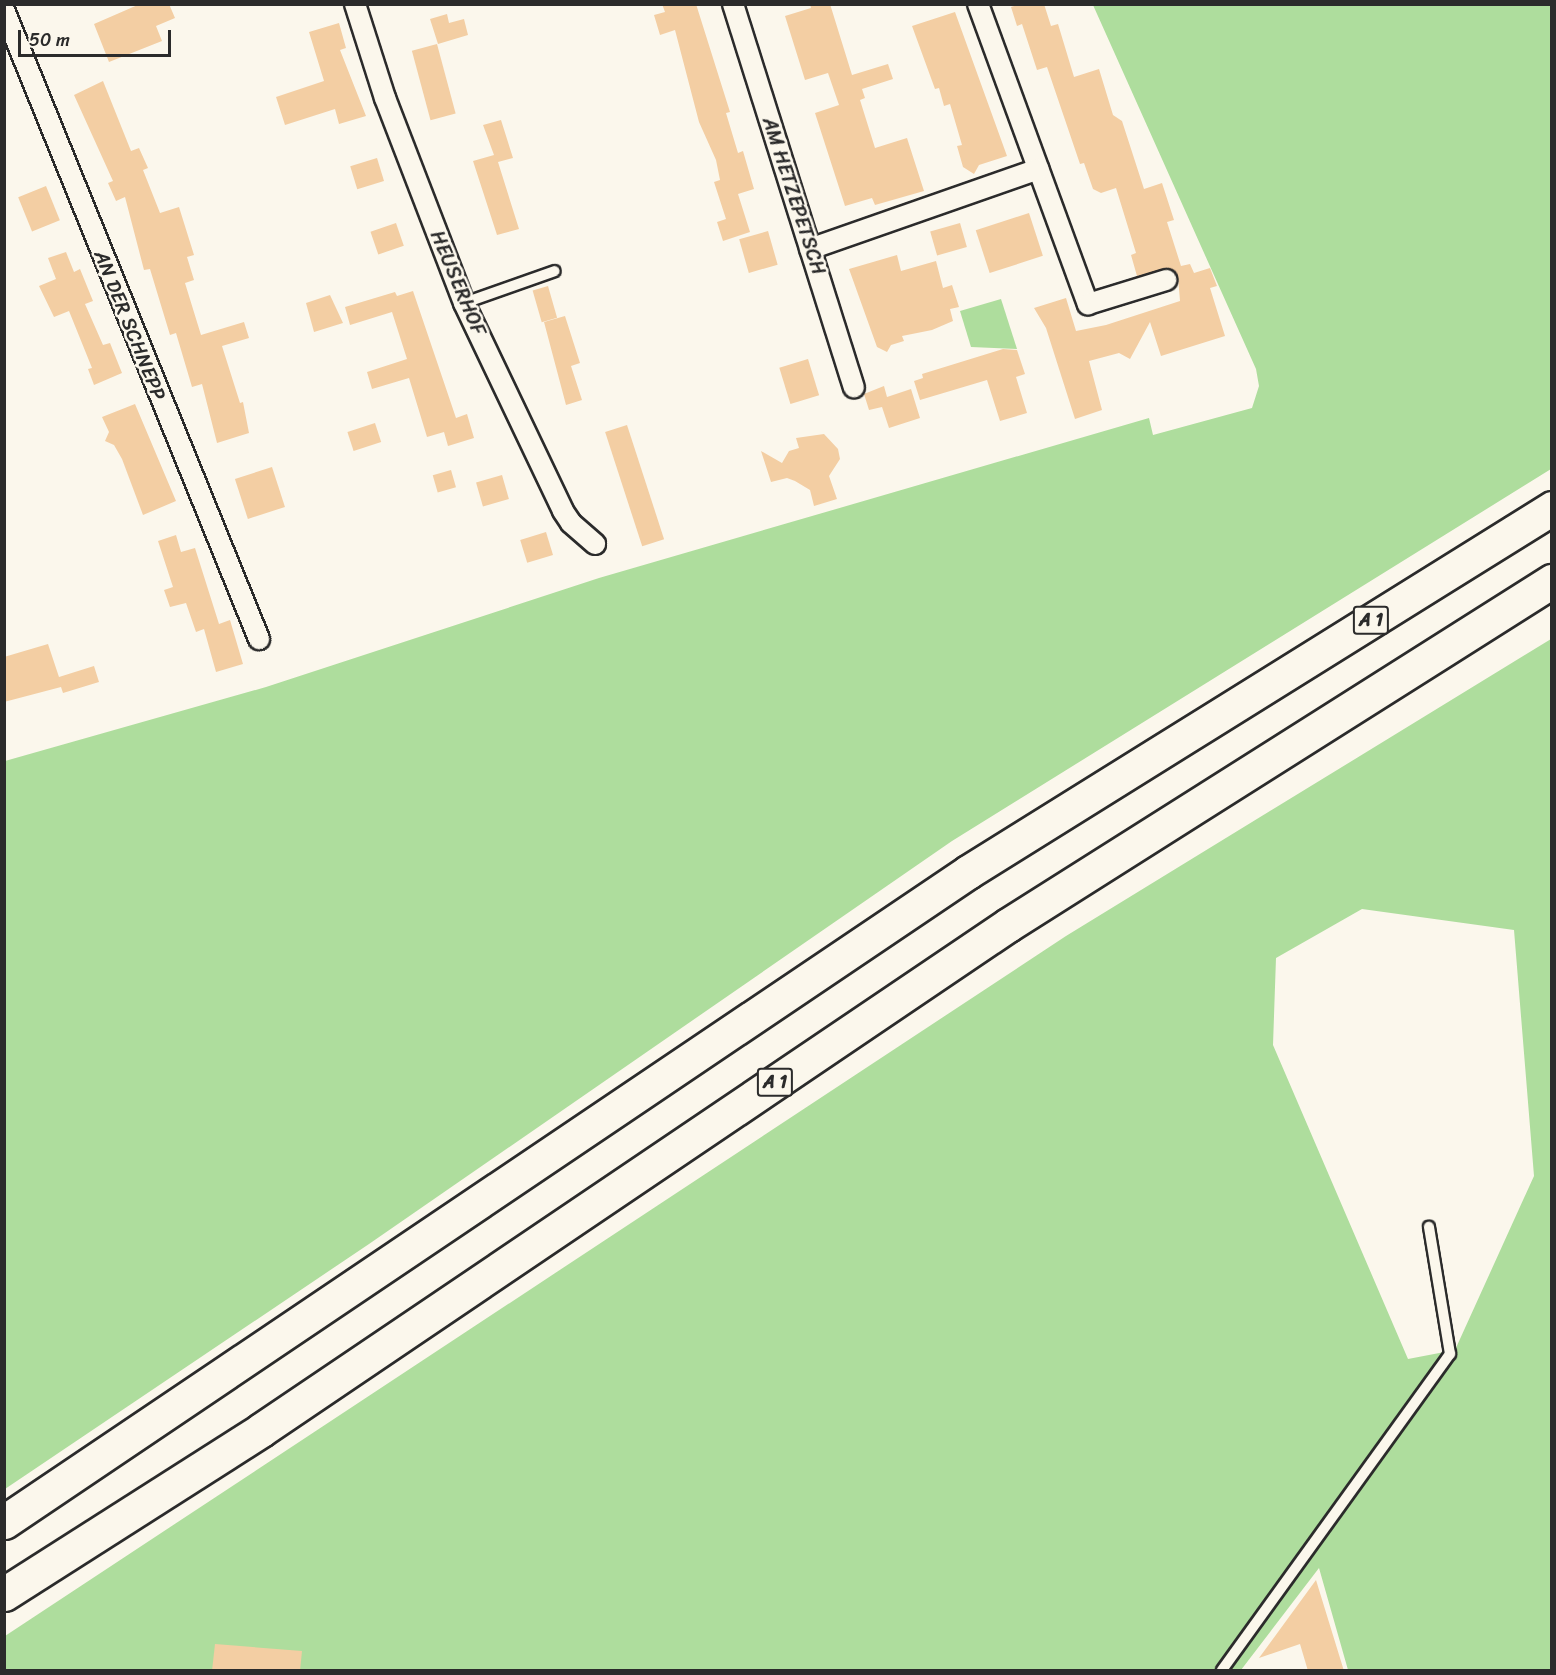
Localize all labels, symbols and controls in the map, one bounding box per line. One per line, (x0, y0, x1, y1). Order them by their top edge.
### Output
scale bar (21, 18, 174, 56)
text: 50 m (29, 24, 70, 56)
street label: AM HETZEPETSCH (757, 114, 831, 278)
street label: HEUSERHOF (425, 227, 491, 339)
street label: AN DER SCHNEPP (89, 246, 171, 404)
road number: A 1 (1352, 605, 1390, 635)
road number: A 1 (756, 1067, 794, 1097)

